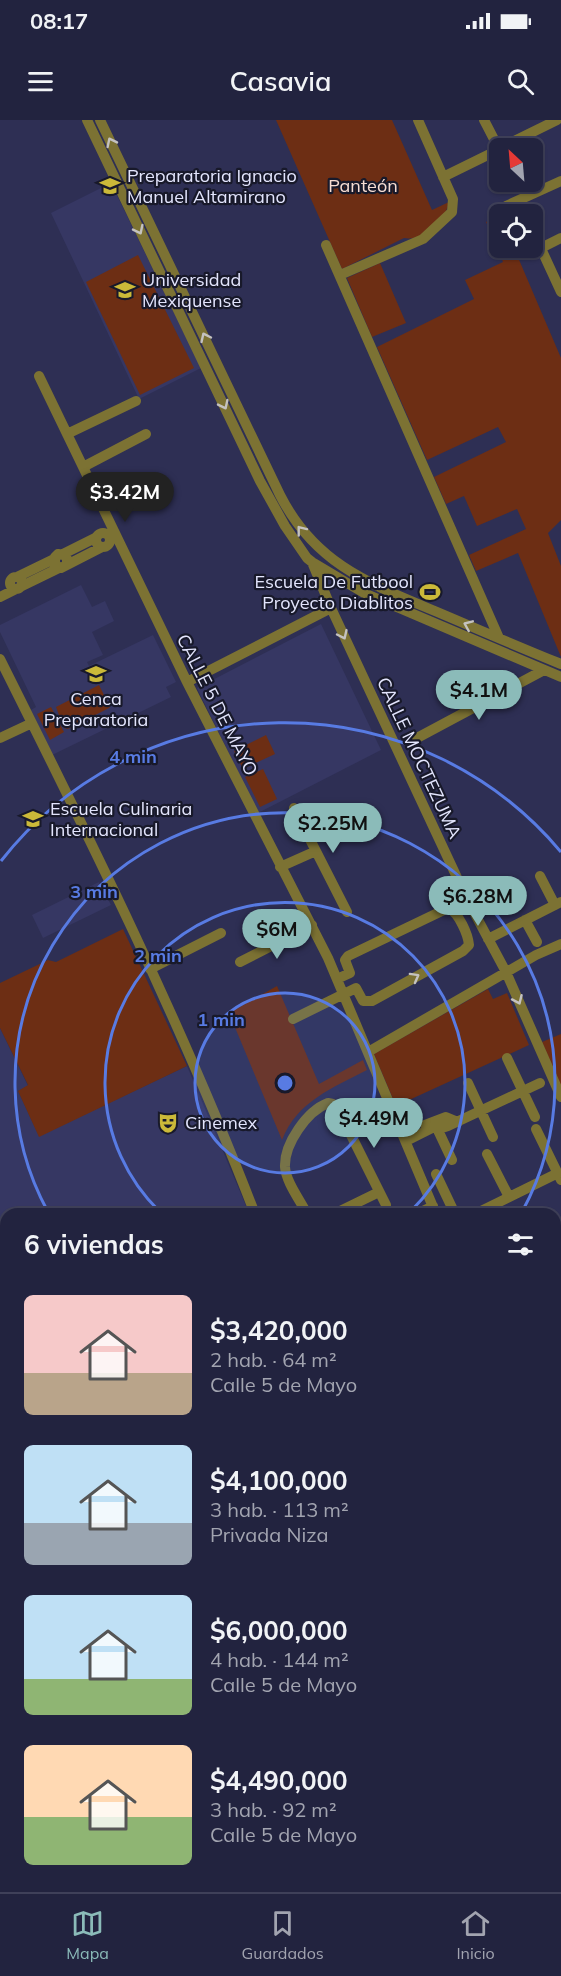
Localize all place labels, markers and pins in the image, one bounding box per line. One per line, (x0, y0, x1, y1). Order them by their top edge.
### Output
place label: Preparatoria Ignacio Manuel Altamirano (127, 164, 297, 208)
school or university icon: Preparatoria Ignacio Manuel Altamirano (98, 174, 122, 198)
place label: Universidad Mexiquense (142, 268, 241, 312)
school or university icon: Universidad Mexiquense (113, 278, 137, 302)
pin: $3.42M (76, 472, 174, 523)
place label: Escuela De Futbool Proyecto Diablitos (255, 570, 413, 614)
sports icon: Escuela De Futbool Proyecto Diablitos (418, 580, 442, 604)
school or university icon: Cenca Preparatoria (84, 662, 108, 686)
pin: $4.1M (437, 670, 521, 721)
place label: Cenca Preparatoria (44, 687, 148, 731)
place label: Escuela Culinaria Internacional (50, 797, 192, 841)
pin: $2.25M (284, 803, 382, 854)
school or university icon: Escuela Culinaria Internacional (21, 807, 45, 831)
pin: $6.28M (429, 876, 527, 927)
pin: $6M (248, 909, 306, 960)
centre of rings (275, 1073, 295, 1093)
pin: $4.49M (325, 1098, 423, 1149)
theatre icon: Cinemex (156, 1111, 180, 1135)
place label: Cinemex (185, 1111, 257, 1134)

